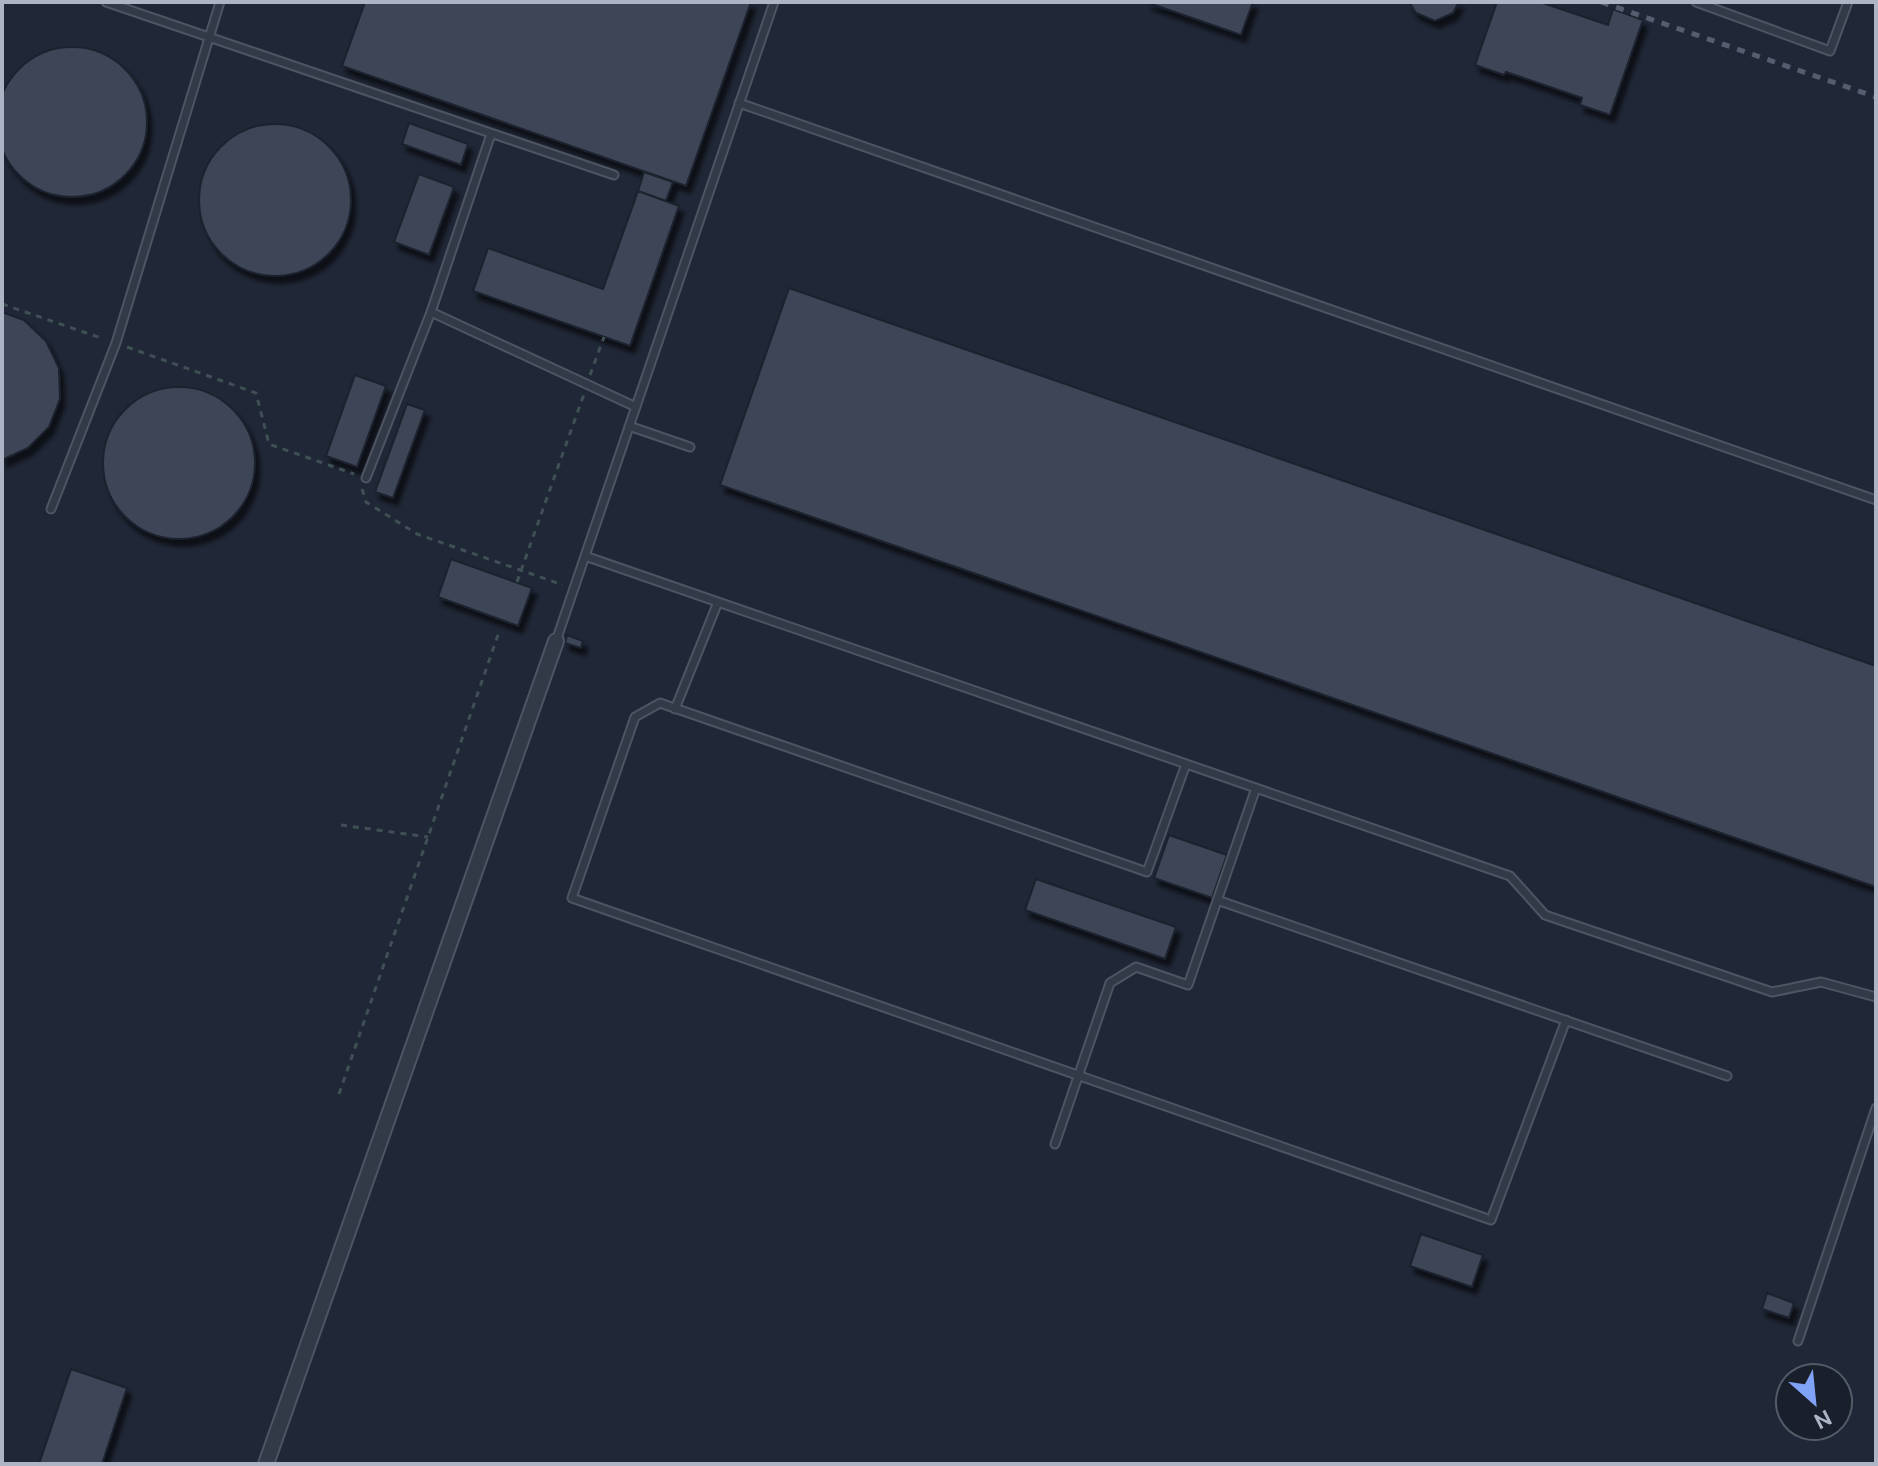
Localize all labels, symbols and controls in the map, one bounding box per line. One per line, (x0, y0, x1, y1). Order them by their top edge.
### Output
north arrow (1774, 1362, 1854, 1442)
text: N (1810, 1405, 1836, 1435)

